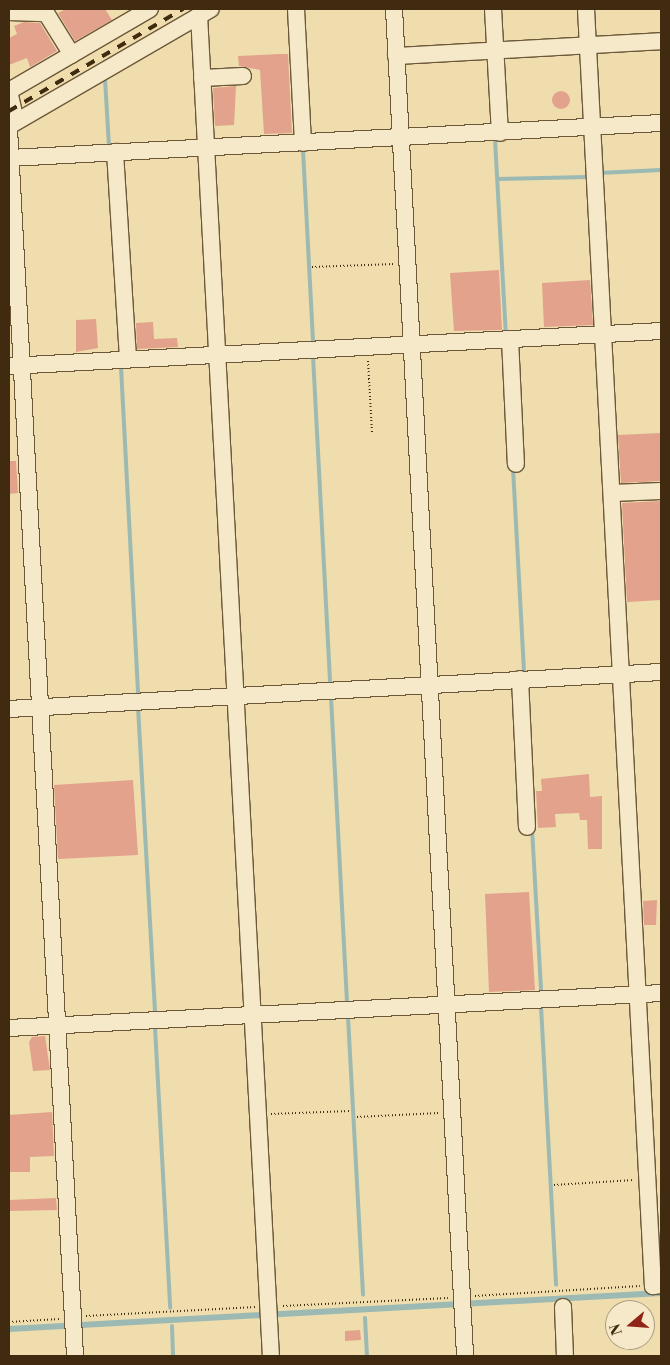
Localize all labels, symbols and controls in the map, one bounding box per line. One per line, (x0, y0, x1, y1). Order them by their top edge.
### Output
north arrow (605, 1300, 655, 1350)
text: N (606, 1321, 627, 1337)

